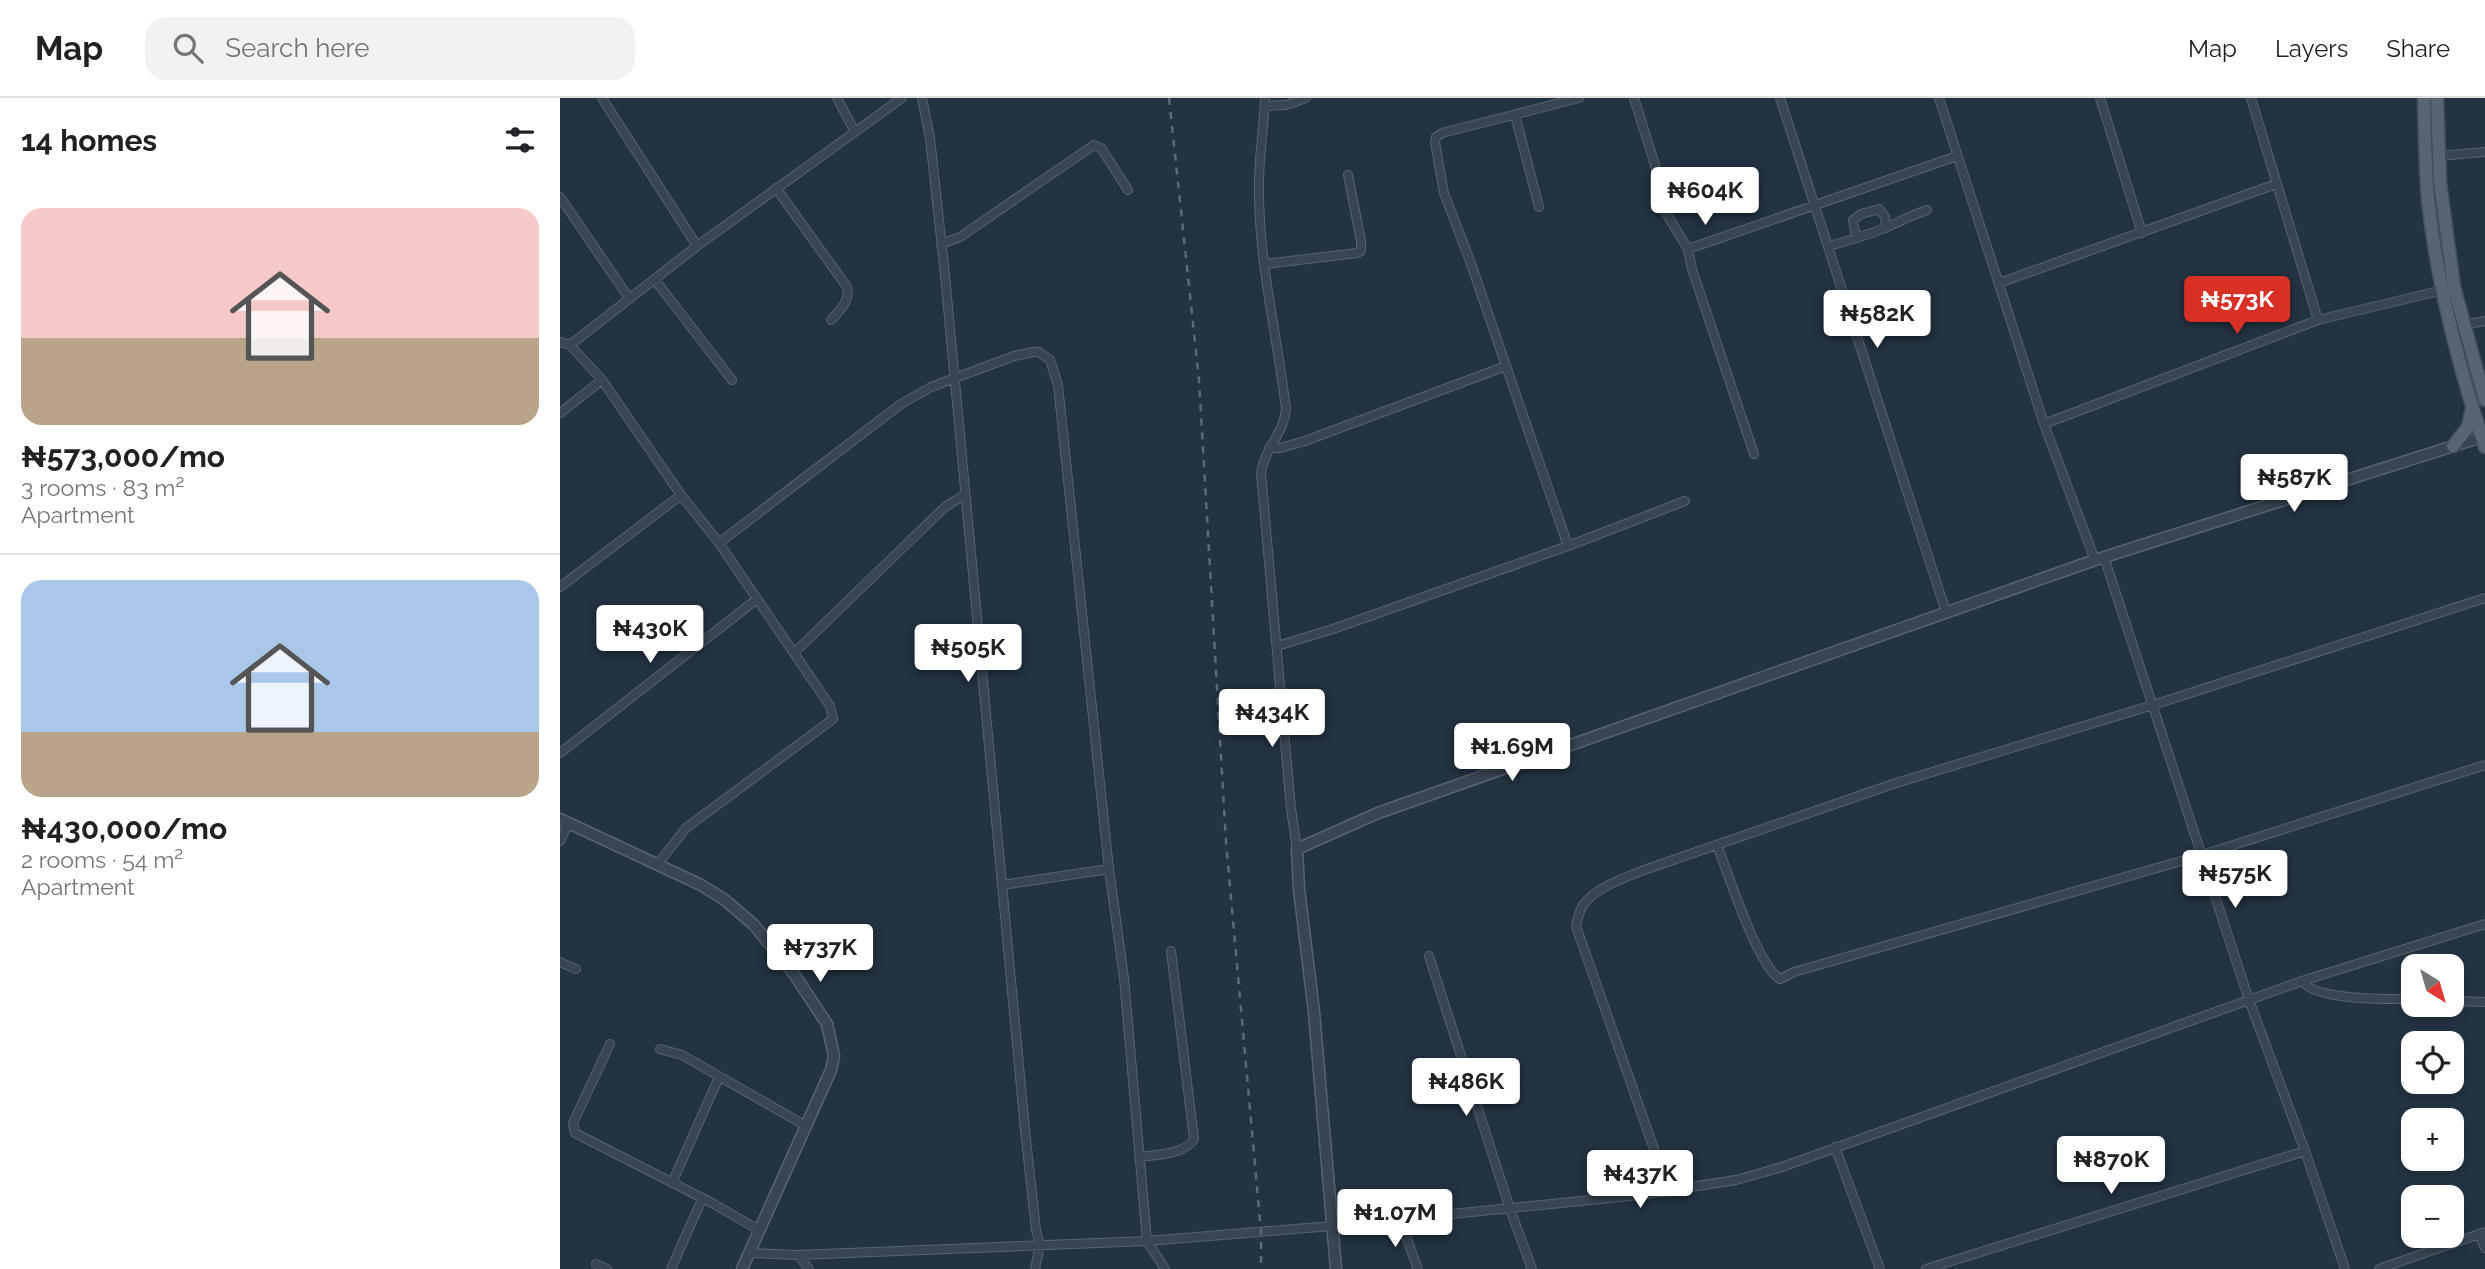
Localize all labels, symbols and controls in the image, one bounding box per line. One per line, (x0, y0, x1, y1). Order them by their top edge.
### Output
search box (145, 17, 635, 80)
text: Map (35, 29, 103, 68)
icon: search (169, 29, 207, 67)
text: Search here (225, 33, 370, 63)
text: Map (2188, 34, 2237, 63)
text: Layers (2275, 34, 2348, 63)
text: Share (2386, 34, 2450, 63)
icon: filters (501, 121, 539, 159)
text: 14 homes (21, 123, 157, 158)
pin: ₦604K (1656, 167, 1754, 227)
text: ₦604K (1667, 176, 1743, 203)
icon: home (217, 253, 343, 379)
pin: ₦573K (2188, 276, 2286, 336)
text: ₦573K (2200, 285, 2274, 312)
pin: ₦582K (1828, 290, 1926, 350)
text: ₦582K (1840, 299, 1914, 326)
text: ₦573,000/mo (21, 439, 225, 474)
pin: ₦587K (2245, 454, 2343, 514)
text: ₦587K (2257, 463, 2331, 490)
text: 3 rooms · 83 m² (21, 474, 184, 501)
text: Apartment (21, 501, 135, 528)
pin: ₦430K (601, 606, 699, 665)
text: ₦430K (612, 614, 688, 641)
pin: ₦505K (919, 624, 1017, 684)
icon: home (217, 625, 343, 751)
text: ₦505K (931, 633, 1005, 660)
pin: ₦434K (1223, 690, 1321, 749)
text: ₦434K (1235, 698, 1309, 725)
pin: ₦1.69M (1455, 724, 1569, 783)
text: ₦1.69M (1470, 732, 1554, 759)
text: ₦430,000/mo (21, 811, 227, 846)
text: 2 rooms · 54 m² (21, 846, 183, 873)
pin: ₦575K (2186, 850, 2284, 910)
text: ₦575K (2198, 859, 2272, 886)
text: Apartment (21, 873, 135, 900)
pin: ₦737K (771, 924, 869, 984)
text: ₦737K (783, 933, 857, 960)
north arrow (2401, 954, 2464, 1017)
map controls (2401, 954, 2464, 1248)
button: locate (2401, 1031, 2464, 1094)
pin: ₦486K (1417, 1058, 1515, 1118)
text: ₦486K (1428, 1067, 1504, 1094)
button: + (2401, 1108, 2464, 1171)
pin: ₦870K (2062, 1136, 2160, 1196)
text: ₦870K (2073, 1145, 2149, 1172)
pin: ₦437K (1591, 1150, 1689, 1210)
text: ₦437K (1603, 1159, 1677, 1186)
button: − (2401, 1185, 2464, 1248)
pin: ₦1.07M (1338, 1190, 1452, 1249)
text: ₦1.07M (1353, 1198, 1437, 1225)

